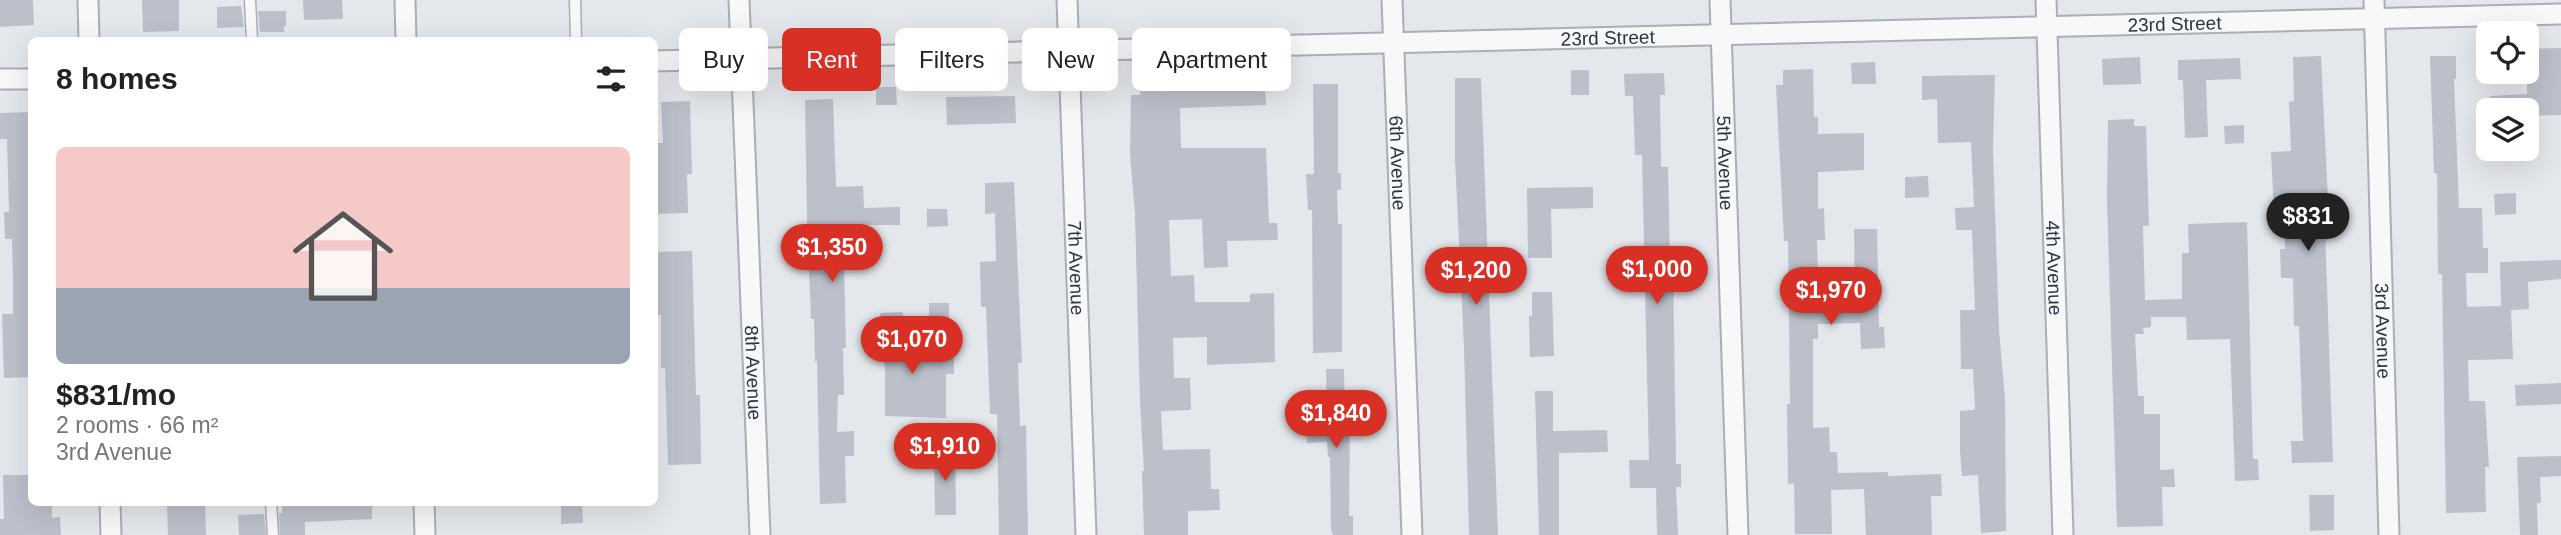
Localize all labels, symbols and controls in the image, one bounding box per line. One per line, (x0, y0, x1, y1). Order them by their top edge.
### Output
street label: 23rd Street (2127, 12, 2223, 36)
map controls (2476, 21, 2539, 161)
button: locate (2476, 21, 2539, 84)
street label: 23rd Street (1560, 26, 1656, 50)
chip: Buy (679, 28, 768, 91)
chip: Rent (782, 28, 881, 91)
chip: Filters (895, 28, 1008, 91)
chip: New (1022, 28, 1118, 91)
chip: Apartment (1132, 28, 1291, 91)
icon: filters (592, 60, 630, 98)
text: 8 homes (56, 62, 178, 95)
button: layers (2476, 98, 2539, 161)
street label: 6th Avenue (1385, 115, 1410, 211)
street label: 5th Avenue (1713, 115, 1737, 211)
icon: home (280, 193, 406, 319)
pin: $831 (2267, 194, 2349, 253)
text: $831 (2282, 203, 2334, 229)
street label: 7th Avenue (1064, 220, 1088, 316)
street label: 4th Avenue (2042, 220, 2066, 316)
pin: $1,350 (775, 224, 889, 284)
text: $1,350 (797, 234, 867, 260)
pin: $1,000 (1600, 246, 1714, 306)
pin: $1,200 (1419, 247, 1533, 307)
text: $1,000 (1622, 256, 1692, 282)
text: $1,200 (1441, 257, 1511, 283)
pin: $1,970 (1774, 268, 1888, 327)
text: $1,970 (1796, 277, 1866, 303)
street label: 3rd Avenue (2371, 283, 2395, 379)
pin: $1,070 (855, 316, 969, 376)
street label: 8th Avenue (741, 325, 765, 421)
text: $1,070 (877, 326, 947, 352)
text: $831/mo (56, 378, 176, 411)
pin: $1,840 (1279, 391, 1393, 450)
text: $1,840 (1301, 400, 1371, 426)
text: 2 rooms · 66 m² (56, 412, 218, 438)
pin: $1,910 (888, 424, 1002, 483)
text: $1,910 (910, 433, 980, 459)
text: 3rd Avenue (56, 439, 172, 465)

